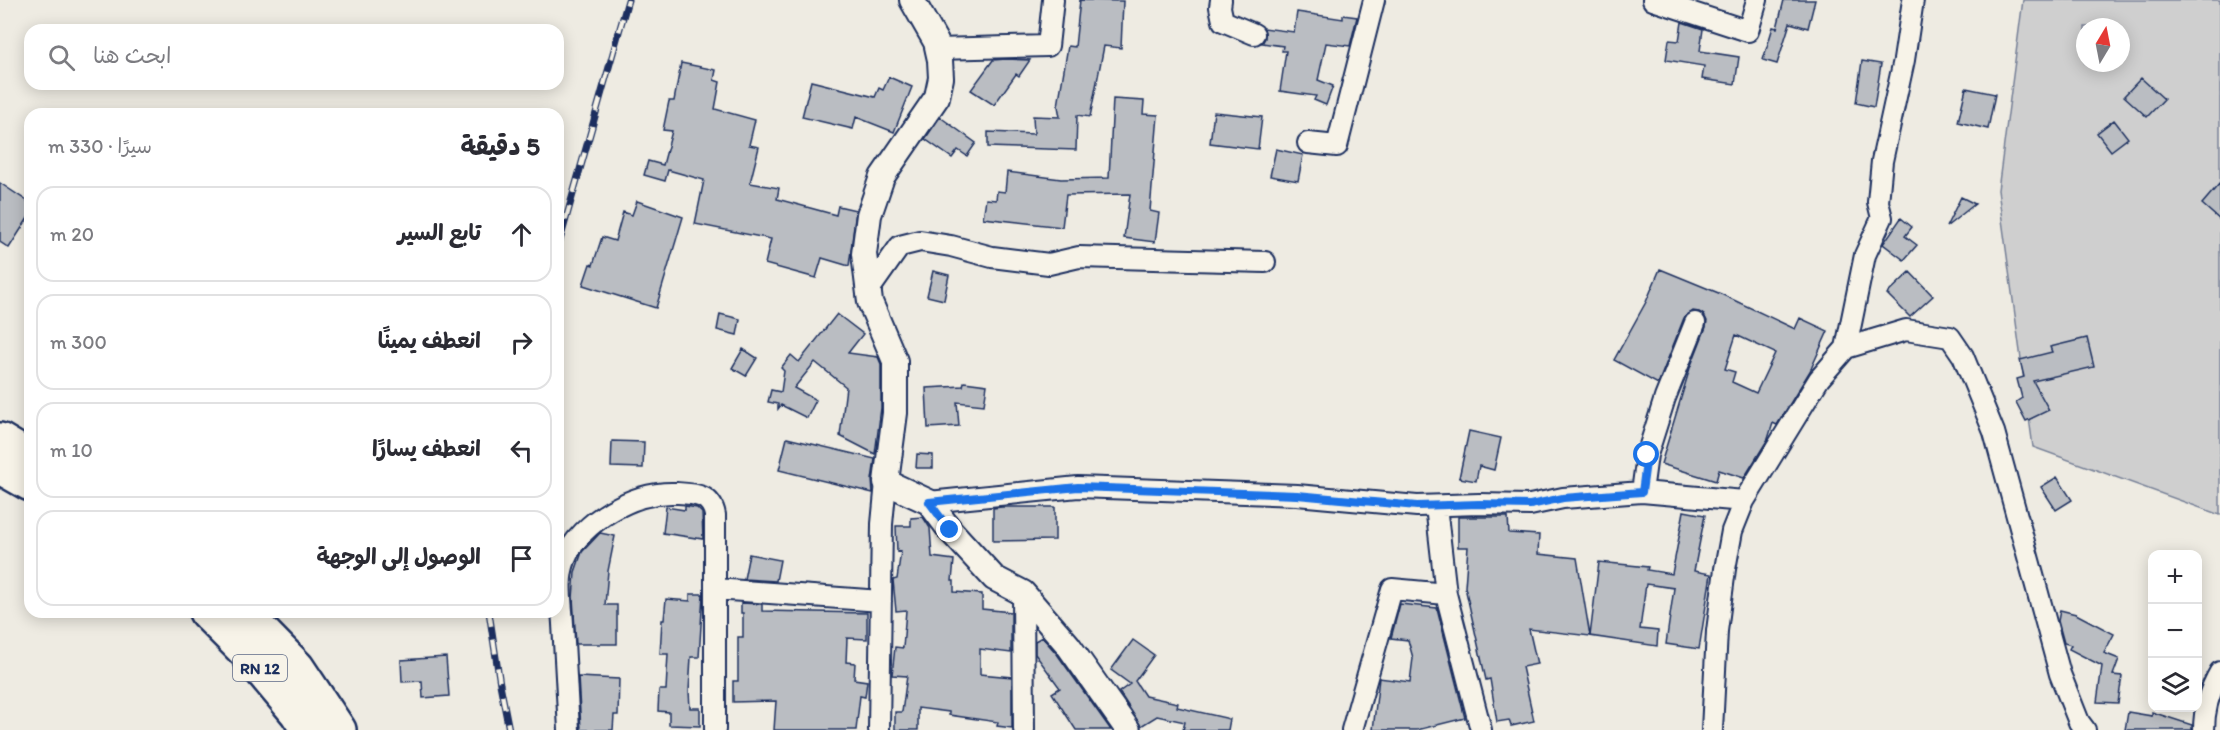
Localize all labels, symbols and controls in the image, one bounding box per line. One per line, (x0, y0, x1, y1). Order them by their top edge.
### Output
north arrow (2076, 18, 2130, 72)
search box (24, 24, 564, 90)
icon: search (45, 41, 78, 74)
text: ابحث هنا (93, 42, 172, 69)
text: 5 دقيقة (461, 130, 540, 162)
text: سيرًا · 330 m (48, 134, 152, 158)
icon: ahead (505, 218, 538, 251)
text: تابع السير (398, 219, 481, 246)
text: 20 m (50, 222, 94, 246)
icon: right (505, 326, 538, 359)
text: انعطف يمينًا (378, 327, 481, 354)
text: 300 m (50, 330, 107, 354)
icon: left (505, 434, 538, 467)
text: انعطف يسارًا (372, 435, 481, 462)
text: 10 m (50, 438, 93, 462)
route start (1633, 441, 1659, 467)
route end (936, 516, 962, 542)
icon: arrive (505, 542, 538, 575)
text: الوصول إلى الوجهة (316, 543, 481, 570)
map controls (2148, 550, 2202, 712)
button: + (2148, 550, 2202, 604)
button: − (2148, 604, 2202, 658)
road number: RN 12 (233, 655, 287, 681)
button: layers (2148, 658, 2202, 712)

